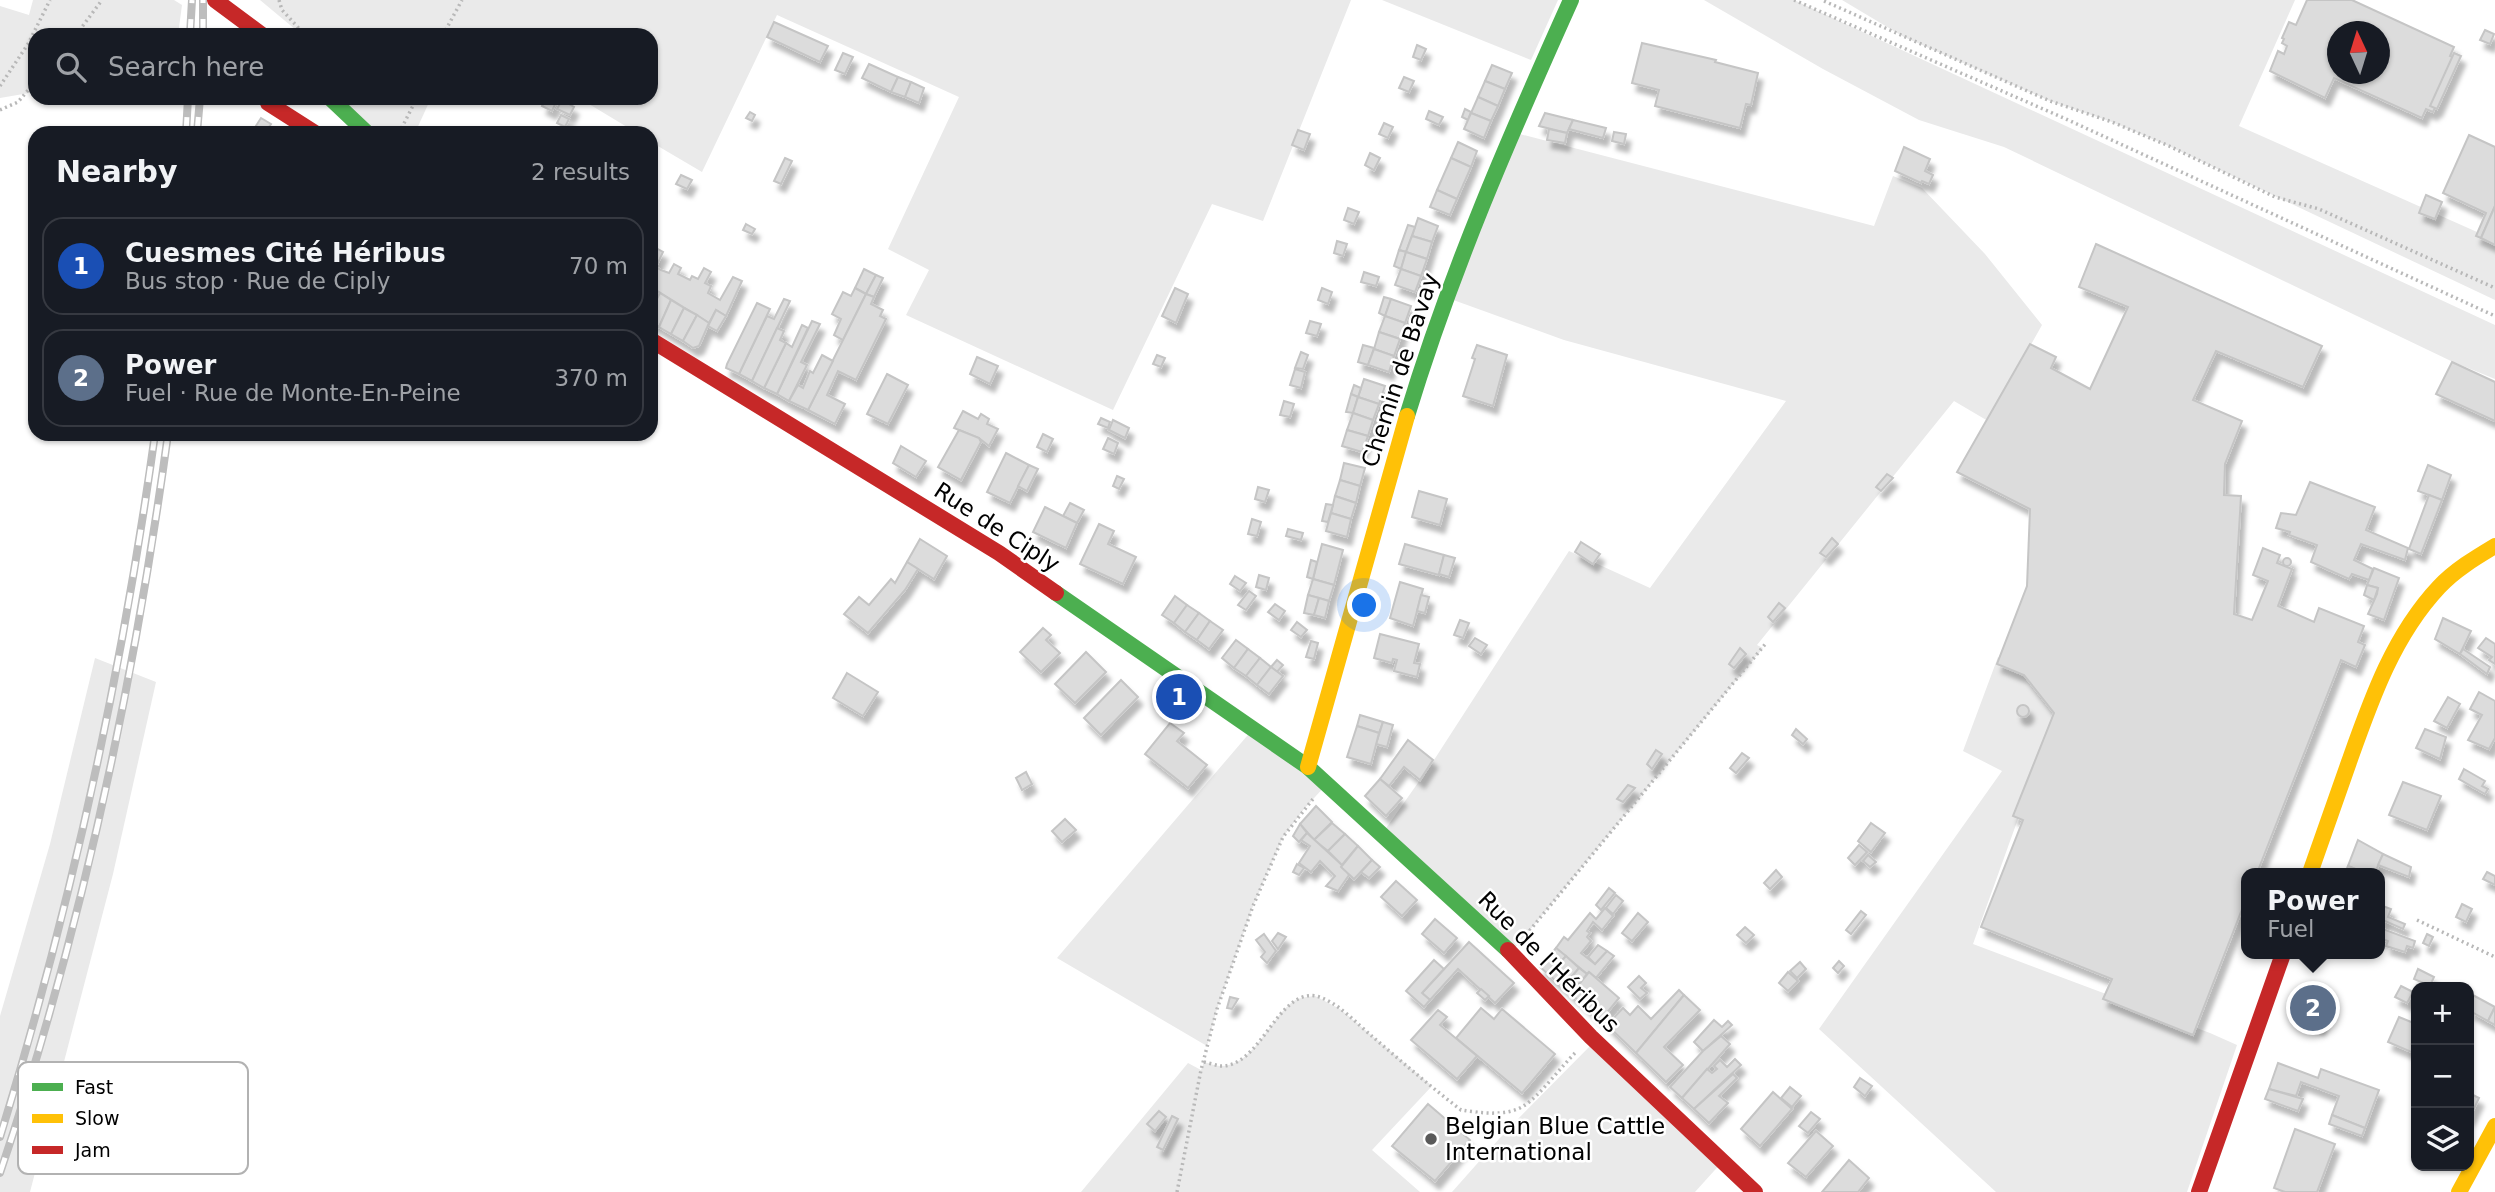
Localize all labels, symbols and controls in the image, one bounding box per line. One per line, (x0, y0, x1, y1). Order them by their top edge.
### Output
north arrow (2327, 21, 2390, 84)
search box (28, 28, 658, 105)
icon: search (52, 48, 90, 86)
text: Search here (108, 52, 264, 82)
text: Nearby (56, 154, 178, 189)
text: 2 results (531, 159, 630, 185)
text: Cuesmes Cité Héribus (125, 238, 446, 268)
text: 1 (73, 253, 89, 279)
text: 70 m (569, 253, 628, 279)
text: Bus stop · Rue de Ciply (125, 268, 390, 294)
street label: Chemin de Bavay (1356, 270, 1444, 470)
text: Power (125, 350, 216, 380)
text: 2 (73, 365, 89, 391)
text: 370 m (554, 365, 628, 391)
text: Fuel · Rue de Monte-En-Peine (125, 380, 461, 406)
street label: Rue de Ciply (929, 477, 1065, 577)
your location (1347, 588, 1381, 622)
pin: 1 (1156, 671, 1202, 723)
popup (2241, 868, 2385, 959)
street label: Rue de l'Héribus (1473, 886, 1625, 1038)
text: Power (2267, 886, 2359, 916)
text: Fuel (2267, 916, 2314, 942)
pin: 2 (2290, 982, 2336, 1034)
map controls (2411, 982, 2474, 1171)
button: + (2411, 982, 2474, 1045)
button: − (2411, 1045, 2474, 1108)
legend (18, 1062, 248, 1174)
text: Fast (75, 1076, 113, 1098)
text: Slow (75, 1107, 120, 1129)
button: layers (2411, 1108, 2474, 1171)
place label: Belgian Blue Cattle International (1445, 1113, 1665, 1165)
marker: Belgian Blue Cattle International (1423, 1131, 1439, 1147)
text: Jam (74, 1139, 111, 1161)

